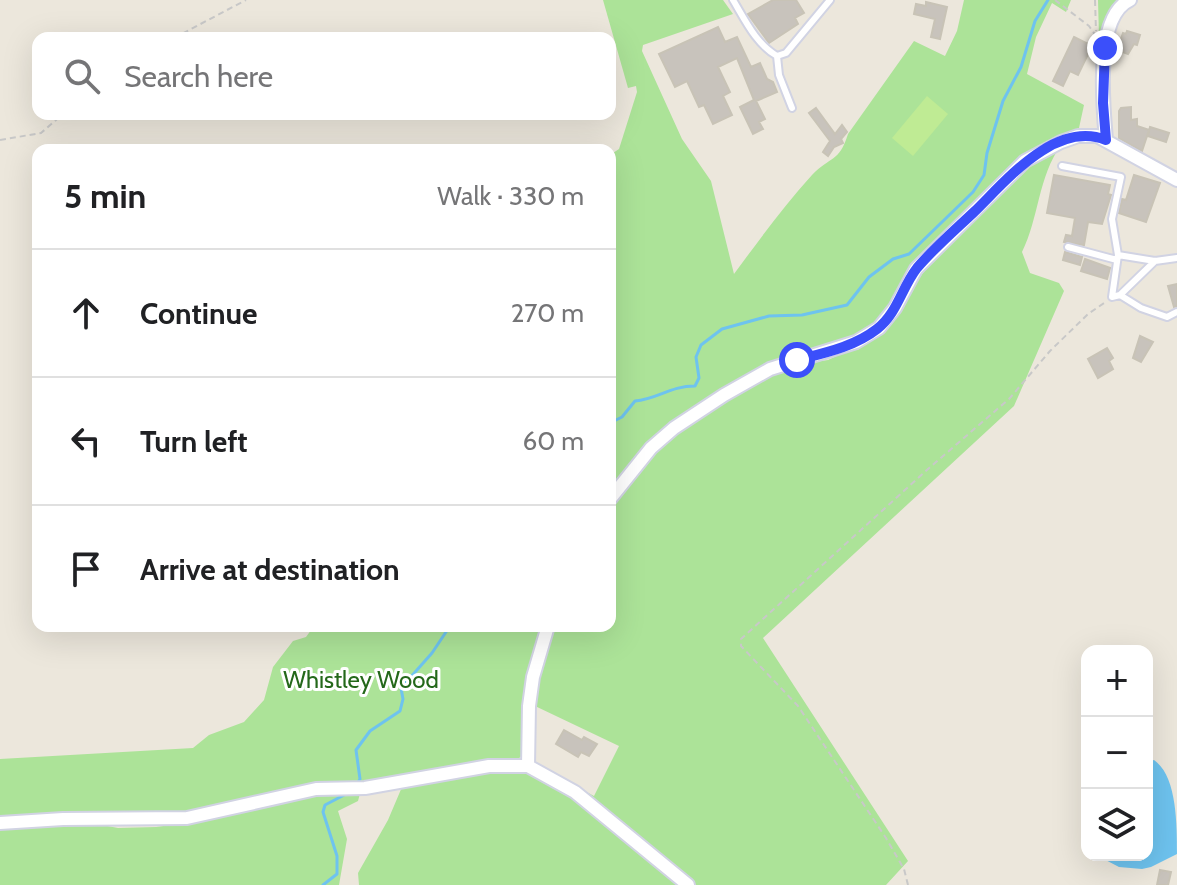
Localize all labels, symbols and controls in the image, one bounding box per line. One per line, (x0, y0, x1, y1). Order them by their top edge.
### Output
route end (1087, 30, 1123, 66)
search box (32, 32, 616, 120)
icon: search (60, 54, 104, 98)
text: Search here (124, 58, 273, 95)
text: 5 min (64, 175, 146, 217)
text: Walk · 330 m (437, 180, 584, 212)
icon: ahead (64, 291, 108, 335)
text: Continue (140, 295, 257, 332)
text: 270 m (511, 297, 584, 329)
route start (779, 342, 815, 378)
icon: left (64, 419, 108, 463)
text: Turn left (140, 423, 248, 460)
text: 60 m (522, 425, 584, 457)
icon: arrive (64, 547, 108, 591)
text: Arrive at destination (140, 551, 400, 588)
map controls (1081, 645, 1153, 861)
button: + (1081, 645, 1153, 717)
park label: Whistley Wood (283, 665, 439, 694)
button: − (1081, 717, 1153, 789)
button: layers (1081, 789, 1153, 861)

